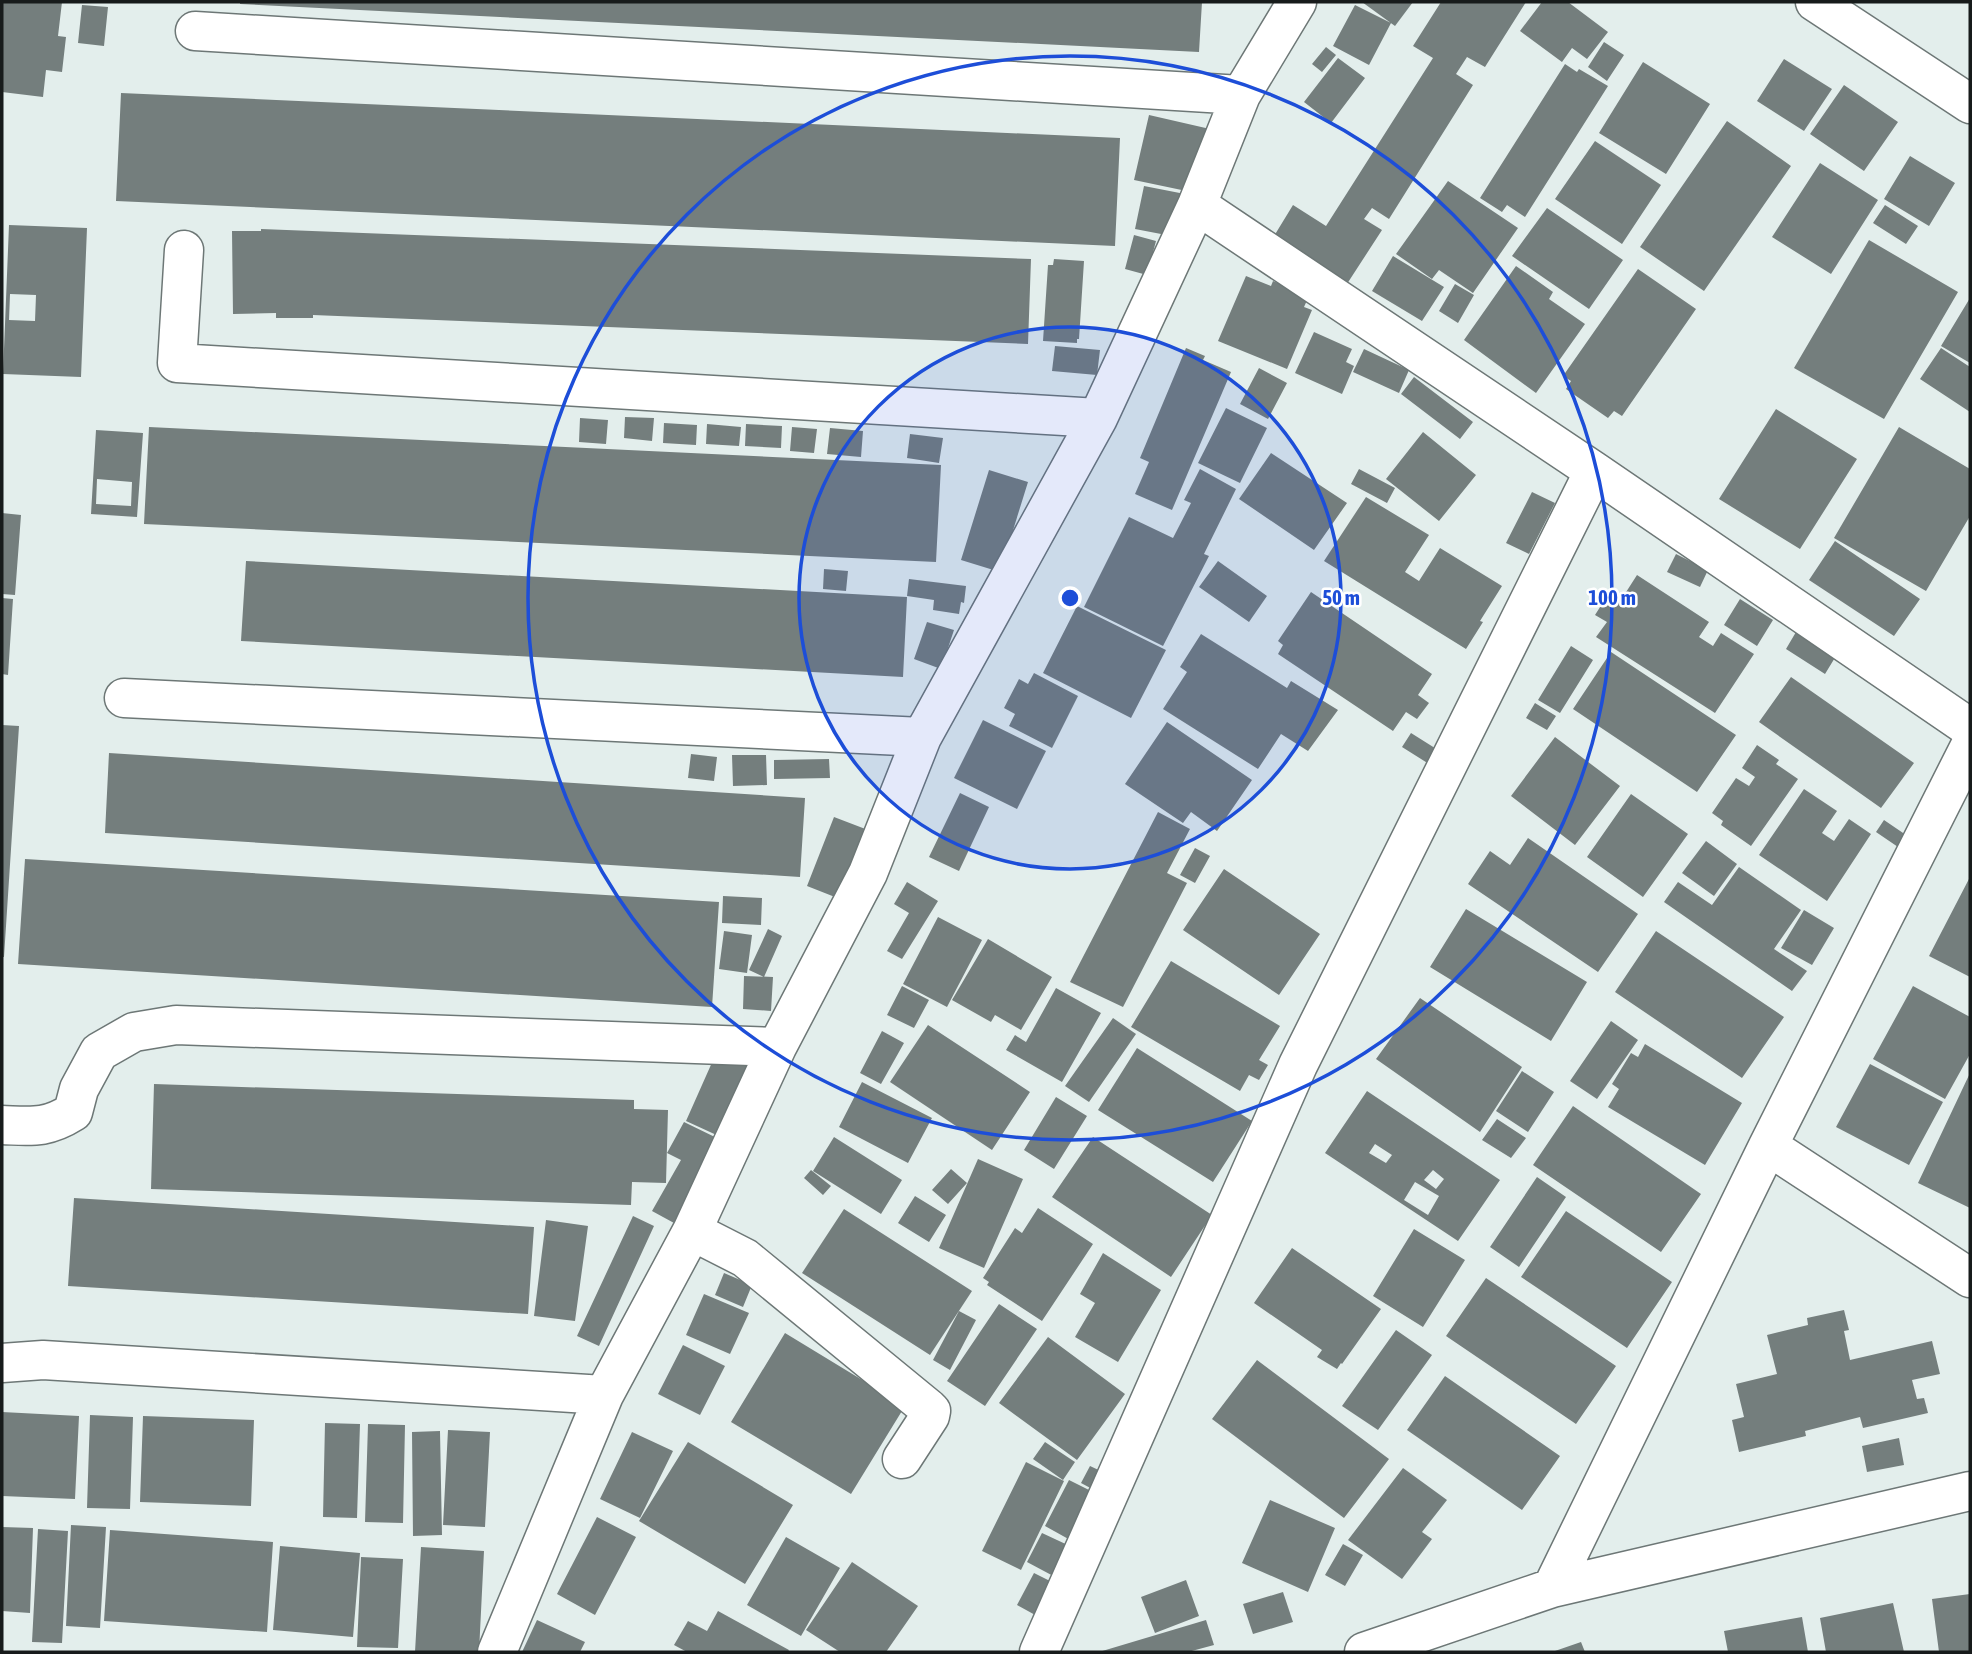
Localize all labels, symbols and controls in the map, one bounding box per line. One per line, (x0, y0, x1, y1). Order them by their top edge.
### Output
text: 50 m (1322, 585, 1360, 609)
text: 100 m (1588, 585, 1636, 609)
centre of rings (1058, 586, 1082, 610)

